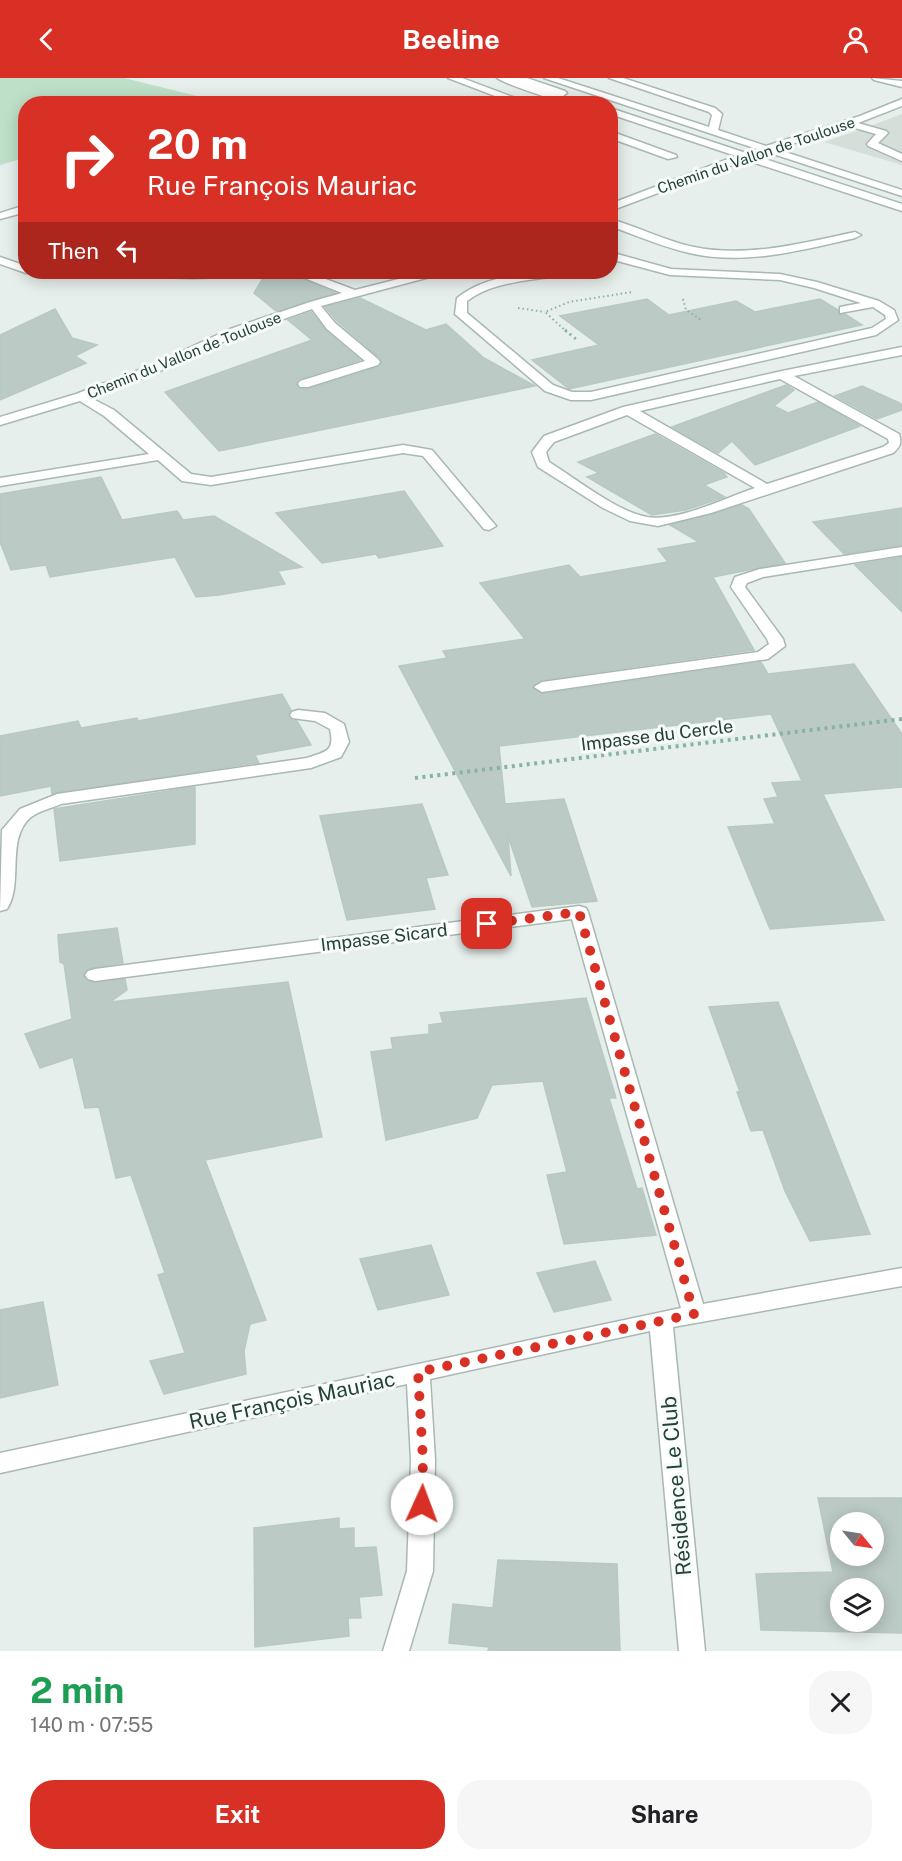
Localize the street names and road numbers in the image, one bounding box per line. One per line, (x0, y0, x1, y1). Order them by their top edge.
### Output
street label: Chemin du Vallon de Toulouse (655, 113, 857, 197)
street label: Chemin du Vallon de Toulouse (85, 308, 283, 402)
street label: Impasse du Cercle (580, 715, 734, 755)
street label: Impasse Sicard (319, 919, 449, 955)
street label: Rue François Mauriac (187, 1366, 397, 1434)
street label: Résidence Le Club (656, 1395, 696, 1577)

